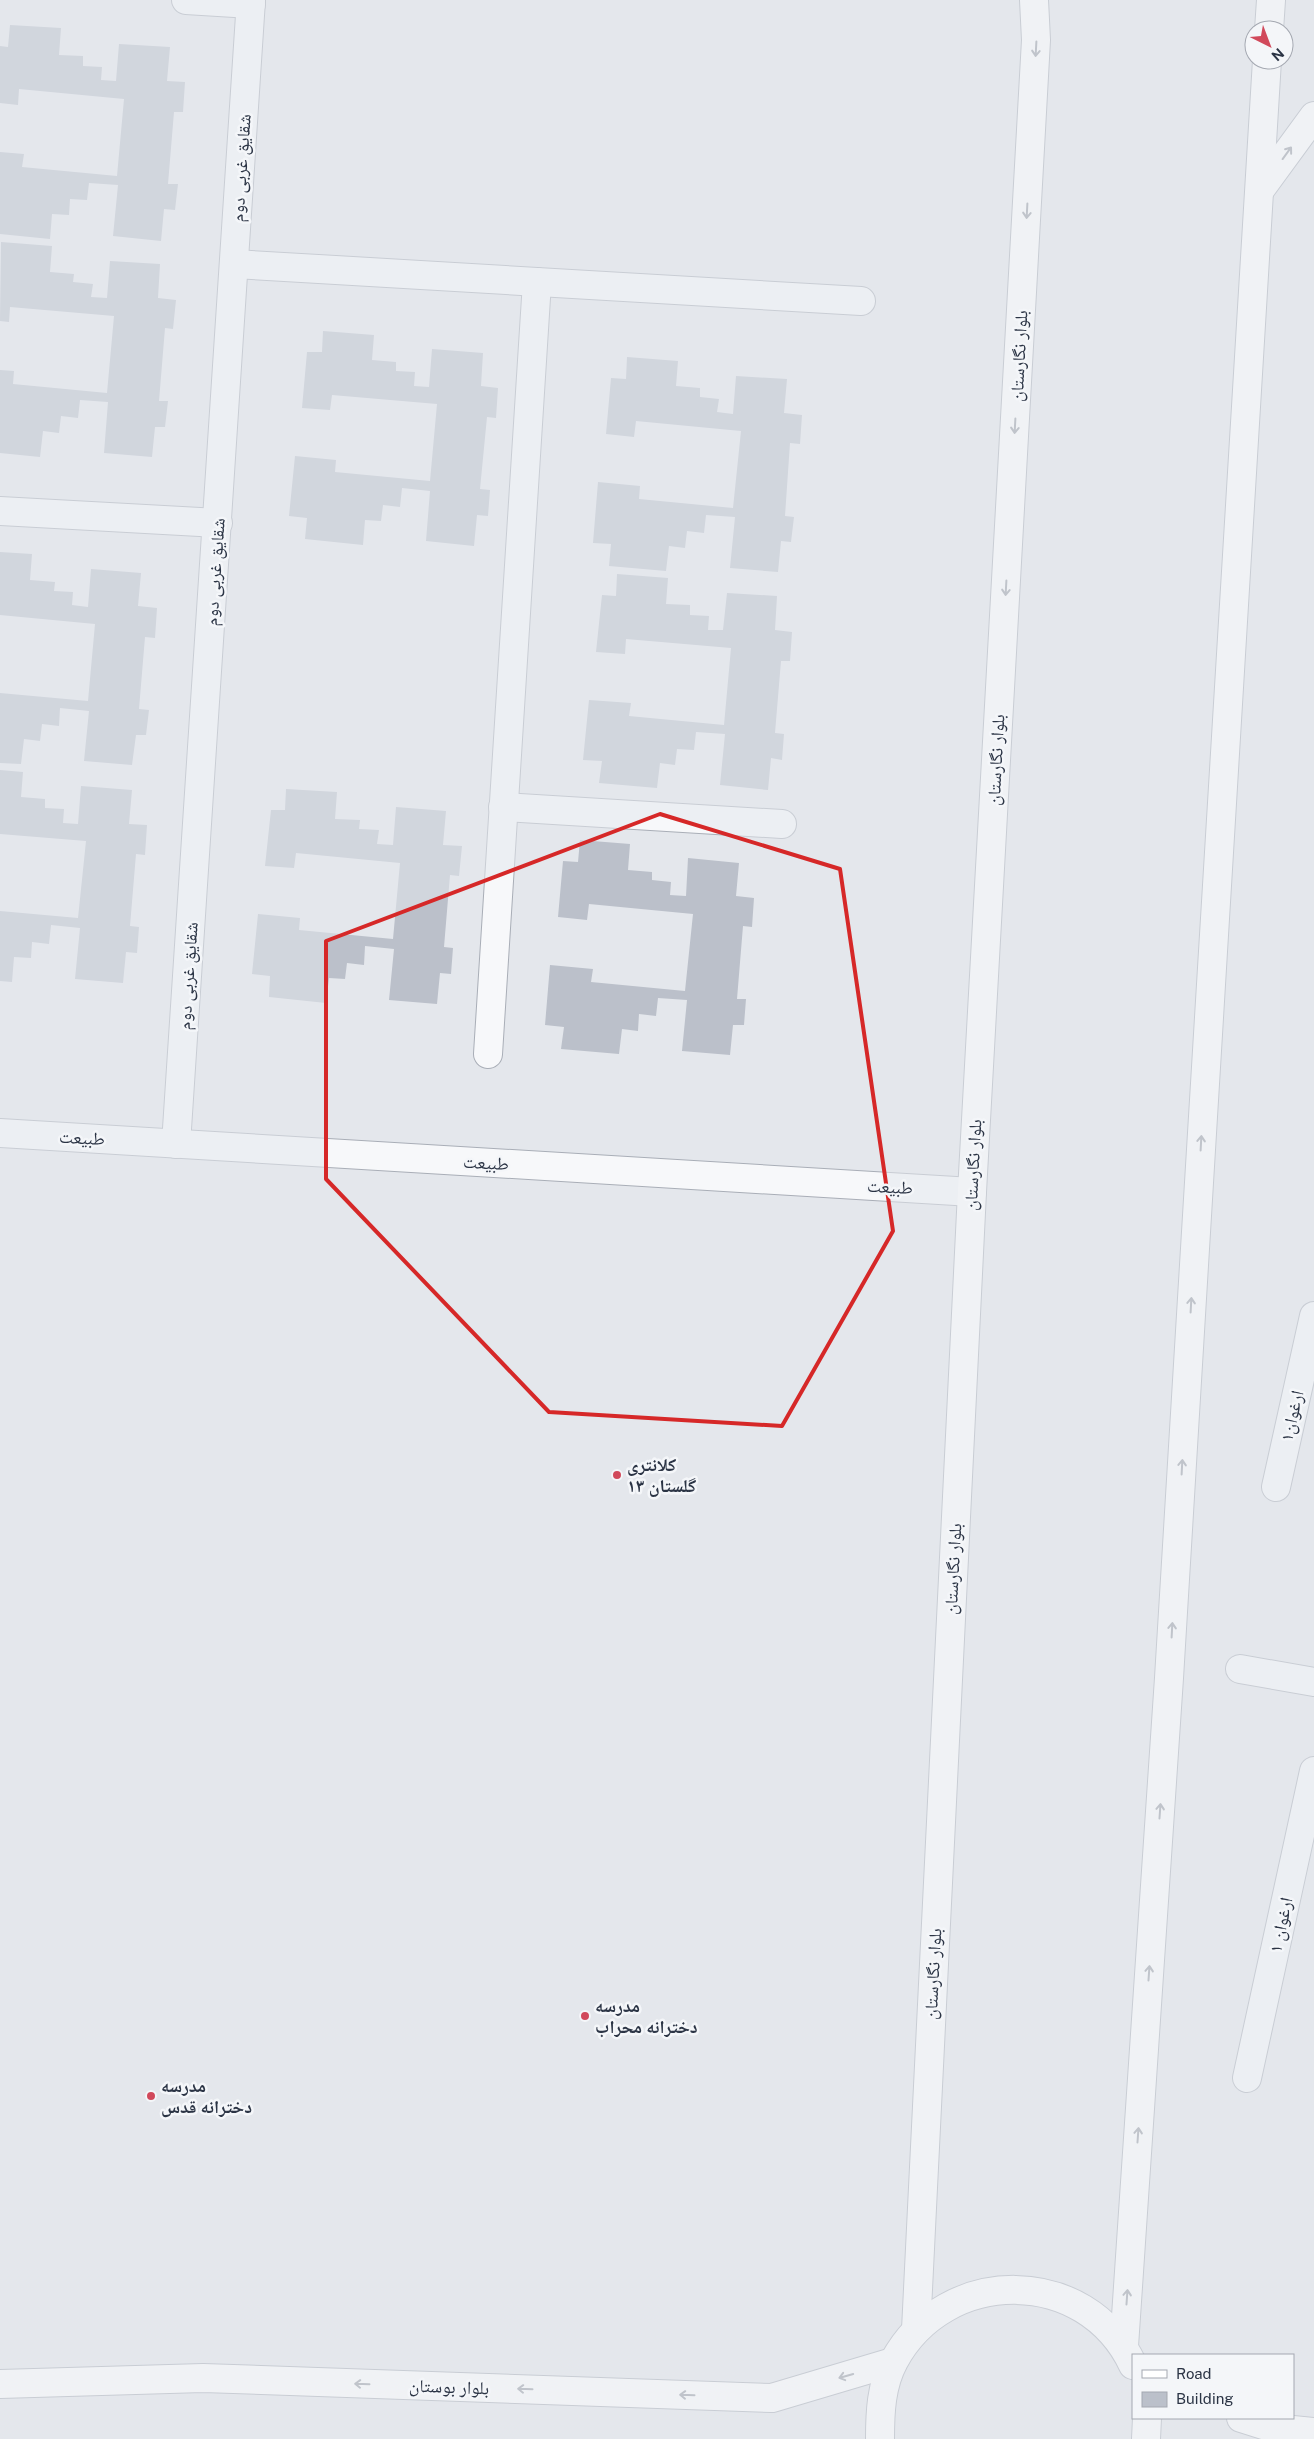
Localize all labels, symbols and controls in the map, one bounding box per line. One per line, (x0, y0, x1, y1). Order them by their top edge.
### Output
north arrow (1244, 20, 1294, 70)
one-way arrow (1031, 40, 1041, 56)
text: N (1268, 45, 1287, 64)
street label: شقایق غربی دوم (226, 113, 257, 223)
one-way arrow (1282, 146, 1292, 160)
one-way arrow (1022, 203, 1031, 219)
street label: بلوار نگارستان (1006, 310, 1032, 402)
one-way arrow (1010, 417, 1019, 433)
street label: شقایق غربی دوم (200, 517, 231, 627)
one-way arrow (1001, 580, 1010, 596)
street label: بلوار نگارستان (983, 714, 1009, 806)
street label: شقایق غربی دوم (173, 921, 204, 1031)
street label: بلوار نگارستان (960, 1119, 986, 1211)
street label: طبیعت (59, 1126, 105, 1150)
one-way arrow (1197, 1135, 1206, 1151)
street label: طبیعت (463, 1151, 509, 1175)
street label: طبیعت (867, 1175, 913, 1199)
one-way arrow (1187, 1297, 1196, 1313)
street label: ارغوان۱ (1275, 1388, 1309, 1444)
place label: کلانتری ۱۳ گلستان (627, 1454, 696, 1497)
one-way arrow (1177, 1460, 1186, 1476)
marker: کلانتری ۱۳ گلستان (611, 1469, 623, 1481)
street label: بلوار نگارستان (940, 1523, 966, 1615)
one-way arrow (1167, 1622, 1176, 1638)
one-way arrow (1155, 1803, 1164, 1819)
street label: ارغوان ۱ (1264, 1895, 1298, 1955)
street label: بلوار نگارستان (920, 1928, 946, 2020)
one-way arrow (1144, 1965, 1154, 1981)
place label: مدرسه دخترانه محراب (595, 1995, 698, 2038)
marker: مدرسه دخترانه محراب (579, 2010, 591, 2022)
place label: مدرسه دخترانه قدس (161, 2075, 252, 2118)
marker: مدرسه دخترانه قدس (145, 2090, 157, 2102)
one-way arrow (1134, 2127, 1143, 2143)
one-way arrow (1123, 2290, 1132, 2306)
legend (1132, 2354, 1294, 2419)
text: Road (1176, 2365, 1212, 2382)
one-way arrow (839, 2371, 855, 2381)
street label: بلوار بوستان (409, 2375, 489, 2399)
one-way arrow (355, 2379, 371, 2389)
one-way arrow (517, 2385, 533, 2394)
one-way arrow (679, 2390, 695, 2399)
text: Building (1176, 2390, 1234, 2407)

